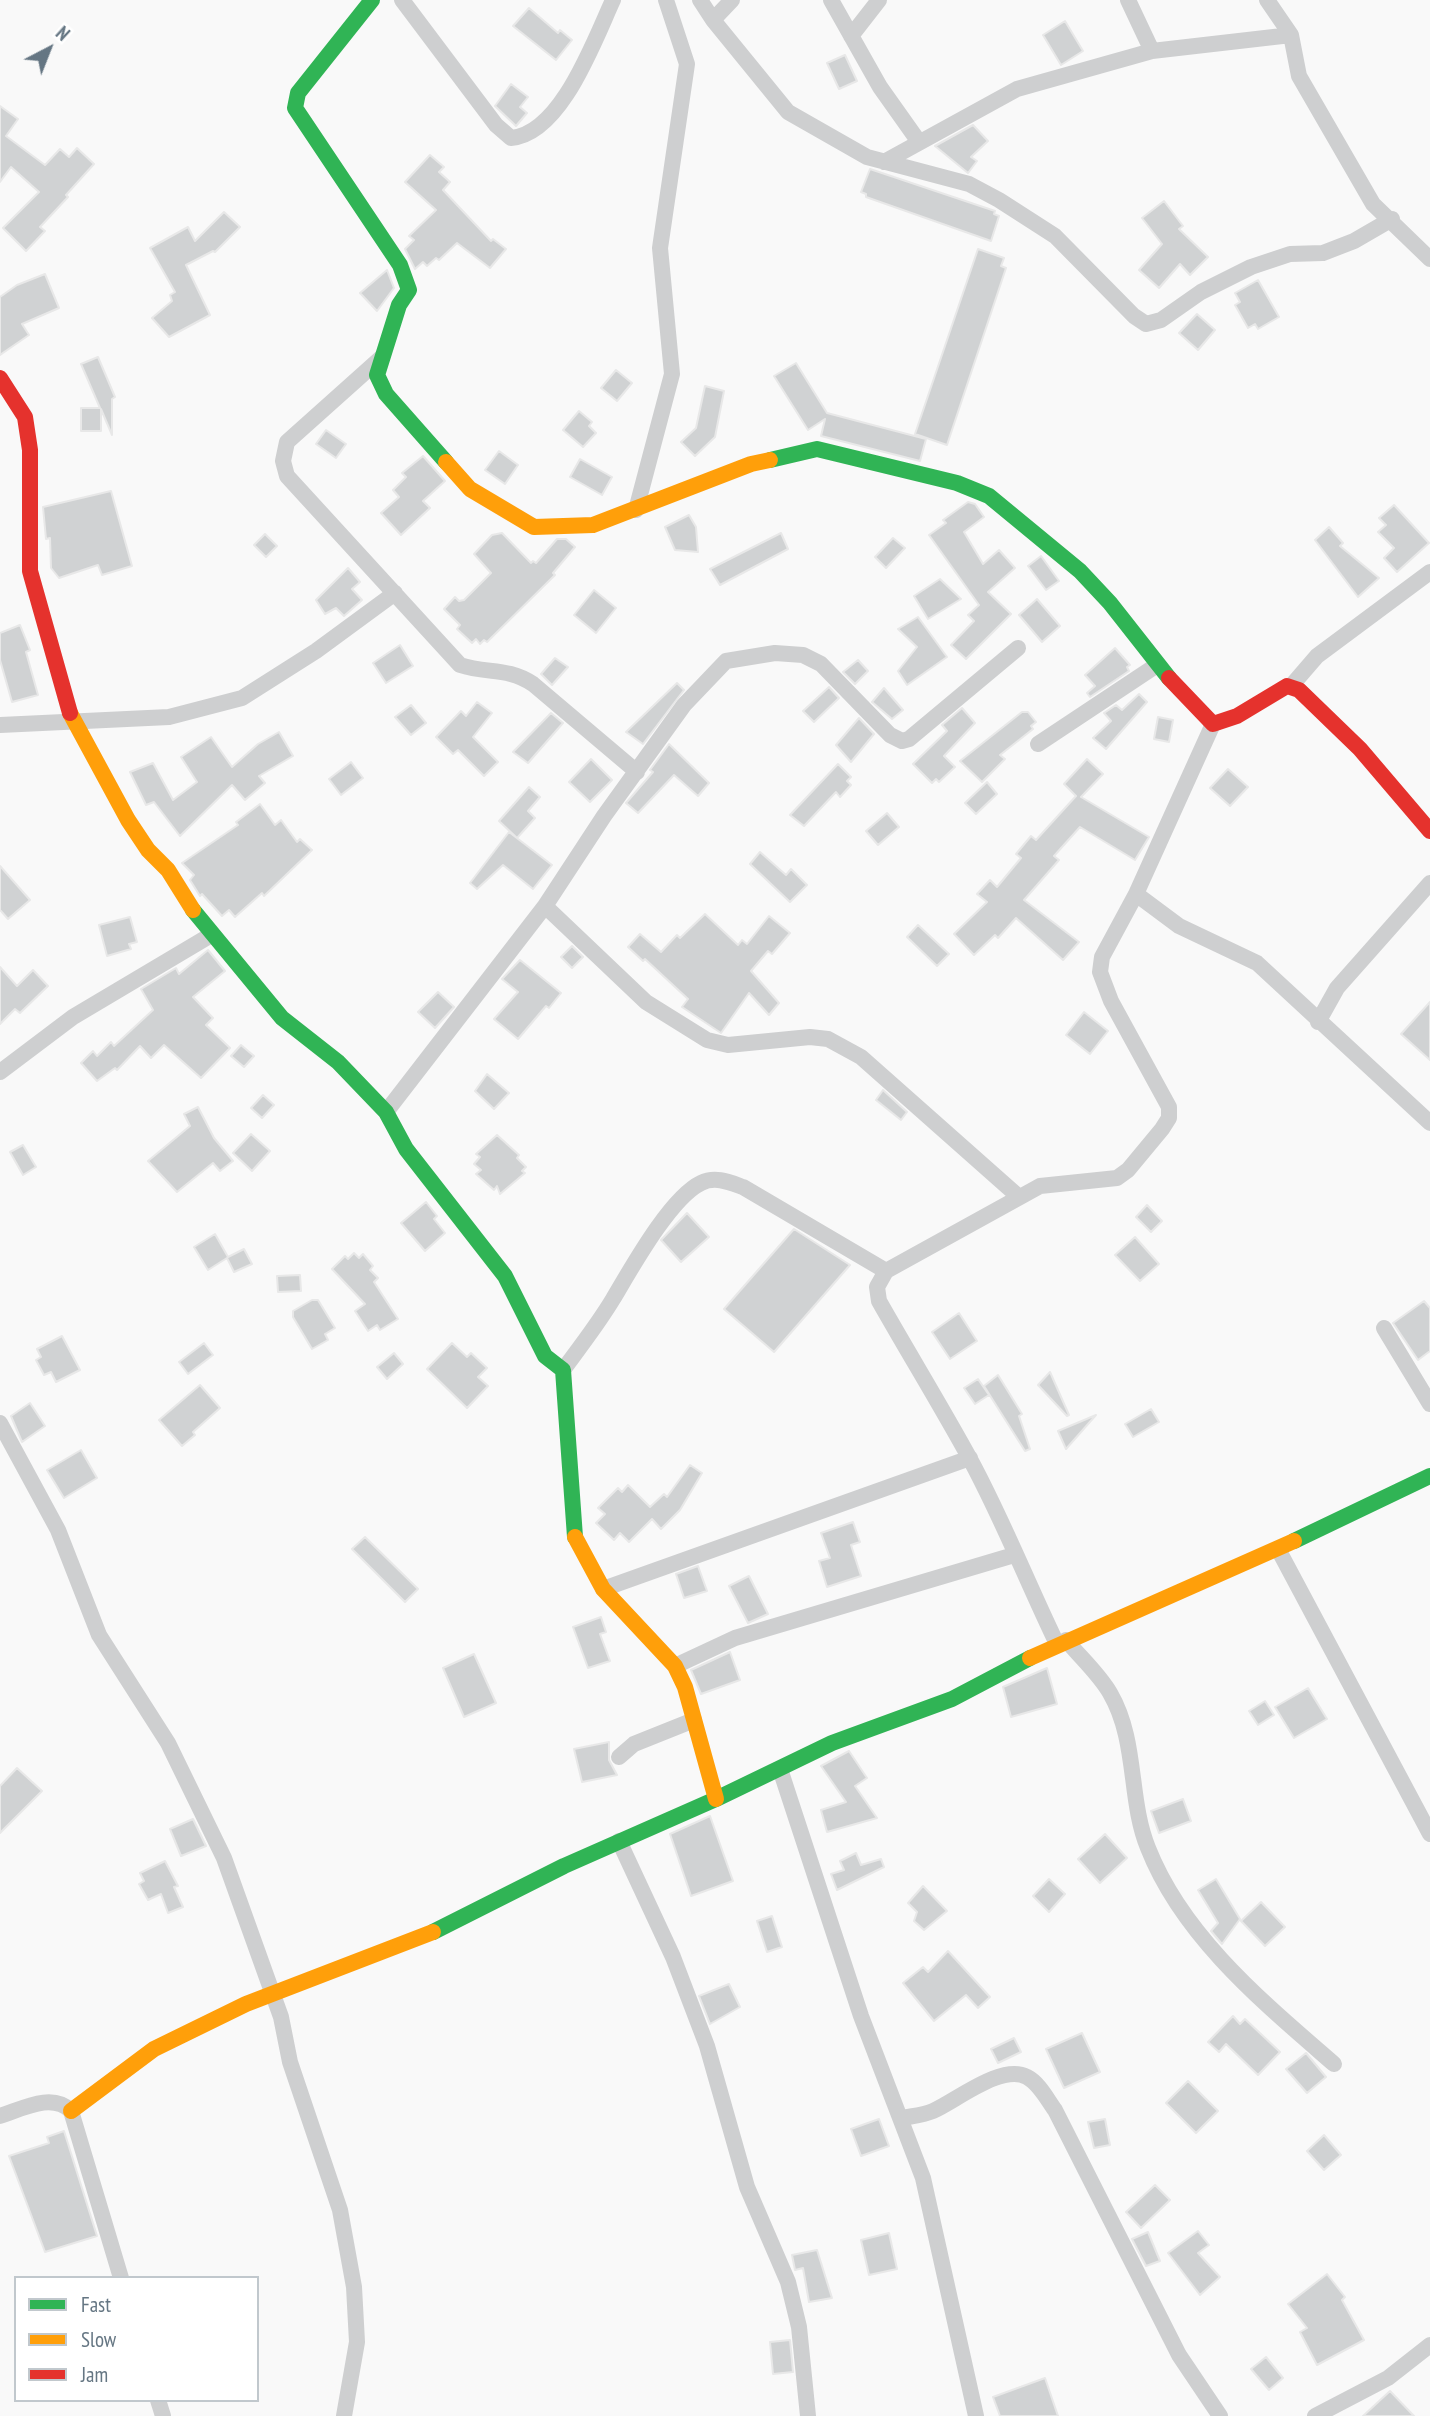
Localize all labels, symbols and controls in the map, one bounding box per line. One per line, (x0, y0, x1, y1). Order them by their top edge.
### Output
north arrow (14, 14, 84, 84)
text: N (51, 21, 75, 46)
legend (14, 2276, 259, 2402)
text: Fast (81, 2291, 111, 2318)
text: Slow (81, 2326, 116, 2353)
text: Jam (81, 2361, 108, 2388)

